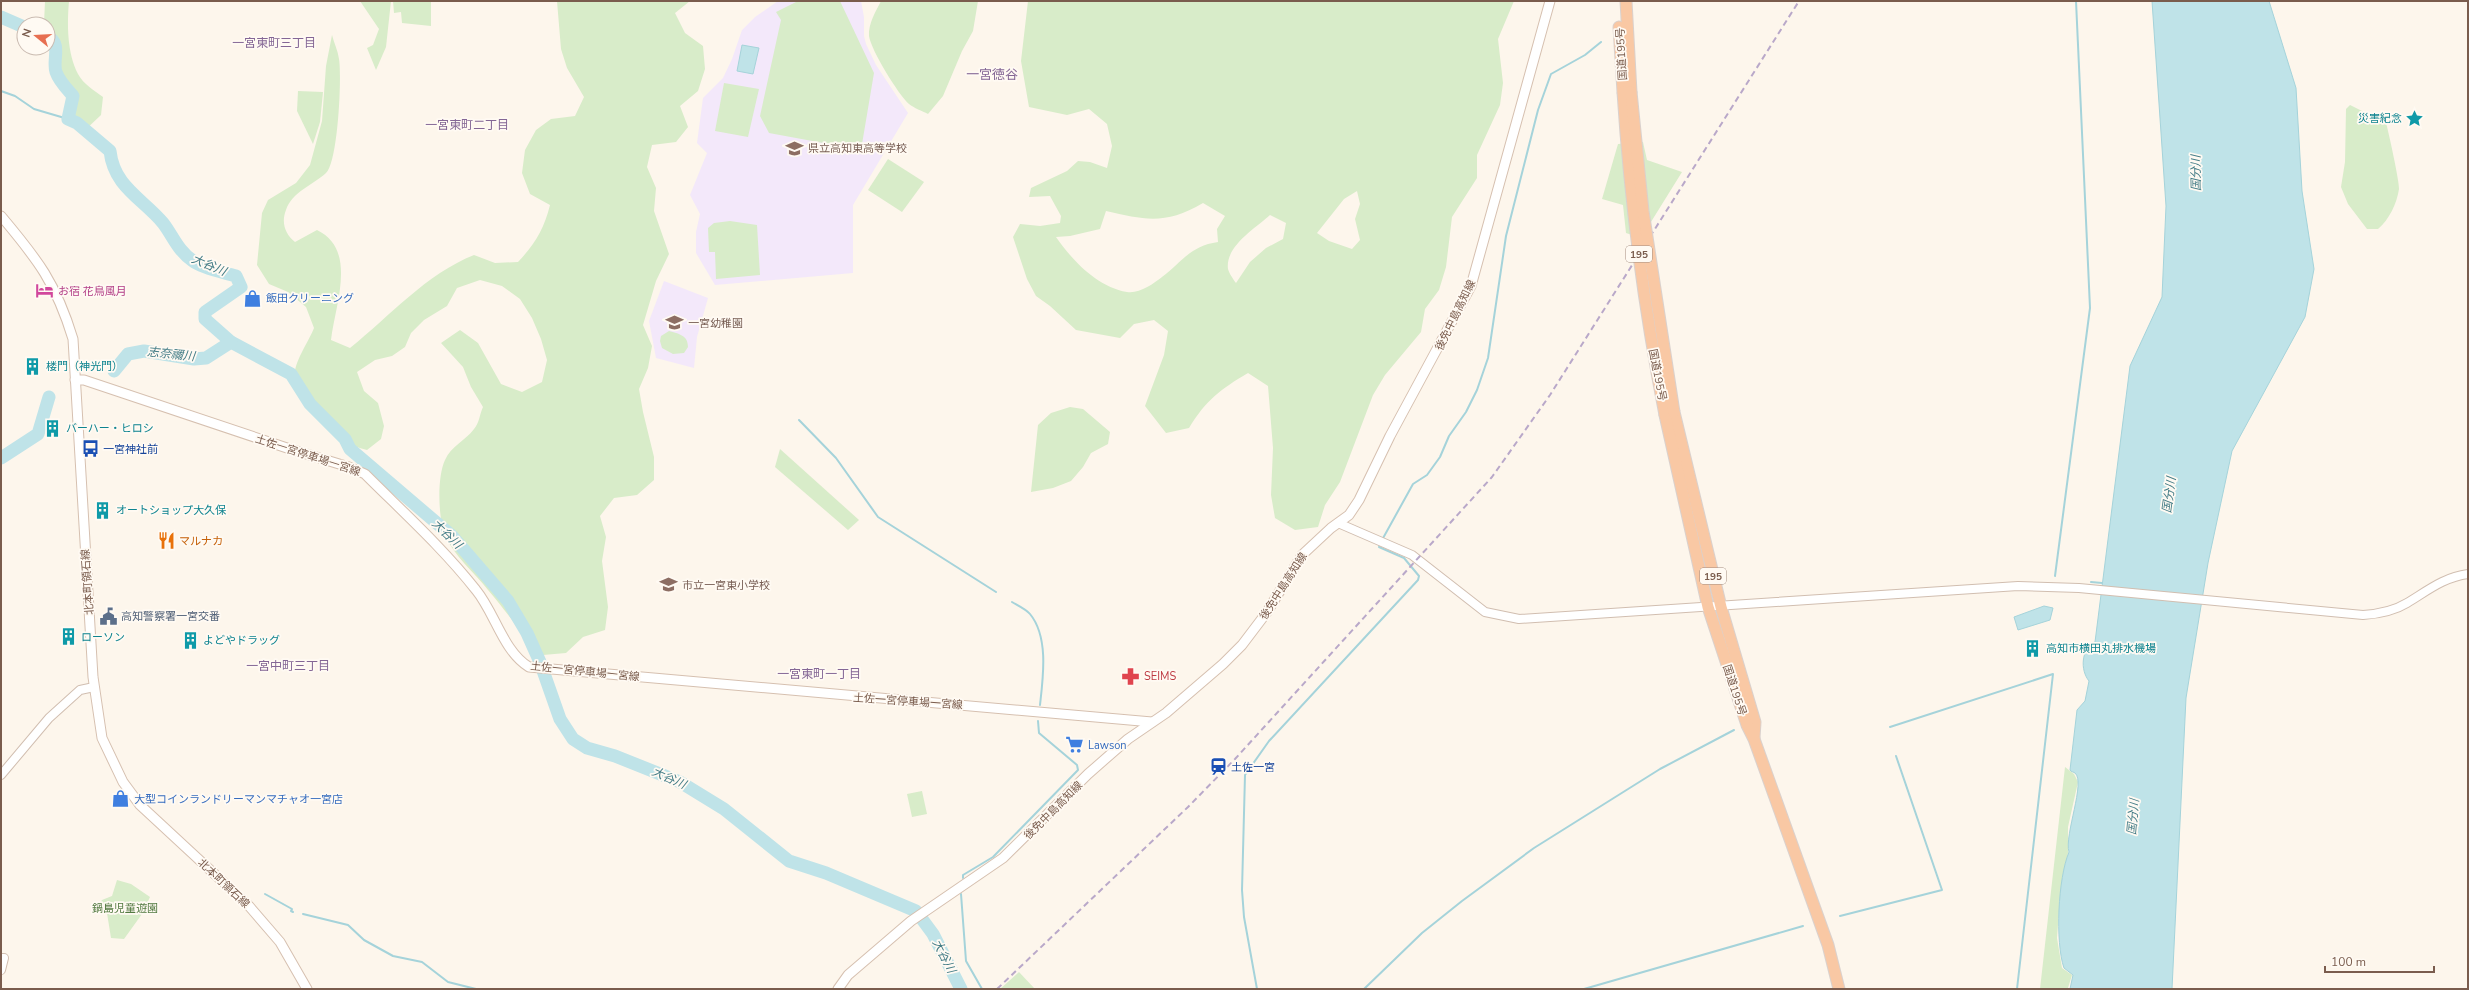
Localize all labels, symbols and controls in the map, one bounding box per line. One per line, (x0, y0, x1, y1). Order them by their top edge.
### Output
north arrow (16, 16, 56, 56)
text: N (19, 27, 35, 39)
street label: 国道195号 (1613, 27, 1630, 81)
district label: 一宮東町三丁目 (232, 35, 316, 51)
district label: 一宮徳谷 (966, 66, 1018, 84)
place icon: 災害紀念 (2405, 108, 2425, 128)
place label: 災害紀念 (2358, 111, 2402, 126)
district label: 一宮東町二丁目 (425, 117, 509, 133)
school or university icon: 県立高知東高等学校 (785, 138, 805, 158)
place label: 県立高知東高等学校 (808, 141, 907, 156)
water label: 国分川 (2188, 153, 2204, 191)
road number: 195 (1626, 246, 1652, 262)
water label: 大谷川 (189, 251, 231, 280)
street label: 後免中島高知線 (1432, 277, 1479, 353)
hotel icon: お宿 花鳥風月 (35, 281, 55, 301)
place label: お宿 花鳥風月 (58, 284, 127, 299)
shop icon: 飯田クリーニング (243, 288, 263, 308)
place label: 飯田クリーニング (266, 291, 354, 306)
school or university icon: 一宮幼稚園 (665, 313, 685, 333)
place label: 一宮幼稚園 (688, 316, 743, 331)
water label: 志奈禰川 (146, 344, 198, 365)
street label: 国道195号 (1645, 348, 1670, 402)
building icon: 楼門（神光門） (23, 356, 43, 376)
place label: 楼門（神光門） (46, 359, 123, 374)
building icon: バーハー・ヒロシ (43, 418, 63, 438)
place label: バーハー・ヒロシ (66, 421, 154, 436)
street label: 土佐一宮停車場一宮線 (253, 431, 362, 480)
bus stop icon: 一宮神社前 (80, 439, 100, 459)
place label: 一宮神社前 (103, 442, 158, 457)
water label: 国分川 (2159, 474, 2180, 514)
building icon: オートショップ大久保 (93, 500, 113, 520)
place label: オートショップ大久保 (116, 503, 227, 518)
water label: 大谷川 (428, 516, 467, 554)
restaurant icon: マルナカ (156, 531, 176, 551)
place label: マルナカ (179, 534, 223, 549)
street label: 北本町領石線 (78, 549, 97, 615)
street label: 後免中島高知線 (1256, 550, 1311, 623)
road number: 195 (1700, 568, 1726, 584)
school or university icon: 市立一宮東小学校 (659, 575, 679, 595)
place label: 市立一宮東小学校 (682, 578, 770, 593)
public building icon: 高知警察署一宮交番 (98, 606, 118, 626)
place label: 高知警察署一宮交番 (121, 609, 220, 624)
building icon: ローソン (58, 627, 78, 647)
place label: ローソン (81, 630, 125, 645)
building icon: よどやドラッグ (180, 630, 200, 650)
place label: よどやドラッグ (203, 633, 280, 648)
building icon: 高知市横田丸排水機場 (2023, 638, 2043, 658)
place label: 高知市横田丸排水機場 (2046, 641, 2156, 656)
district label: 一宮中町三丁目 (246, 658, 330, 674)
street label: 土佐一宮停車場一宮線 (529, 658, 640, 685)
street label: 国道195号 (1719, 663, 1750, 718)
district label: 一宮東町一丁目 (777, 666, 861, 682)
pharmacy icon: SEIMS (1121, 666, 1141, 686)
place label: SEIMS (1144, 669, 1176, 684)
street label: 土佐一宮停車場一宮線 (853, 690, 963, 713)
supermarket icon: Lawson (1065, 735, 1085, 755)
place label: Lawson (1088, 738, 1127, 753)
station icon: 土佐一宮 (1208, 757, 1228, 777)
place label: 土佐一宮 (1231, 760, 1275, 775)
water label: 大谷川 (649, 763, 691, 793)
street label: 後免中島高知線 (1021, 778, 1086, 843)
shop icon: 大型コインランドリーマンマチャオ一宮店 (111, 789, 131, 809)
place label: 大型コインランドリーマンマチャオ一宮店 (134, 792, 343, 807)
water label: 国分川 (2123, 796, 2143, 836)
street label: 北本町領石線 (194, 855, 253, 911)
park label: 鍋島児童遊園 (92, 901, 158, 916)
water label: 大谷川 (929, 936, 960, 977)
scale bar (2325, 948, 2434, 974)
text: 100 m (2331, 954, 2366, 970)

